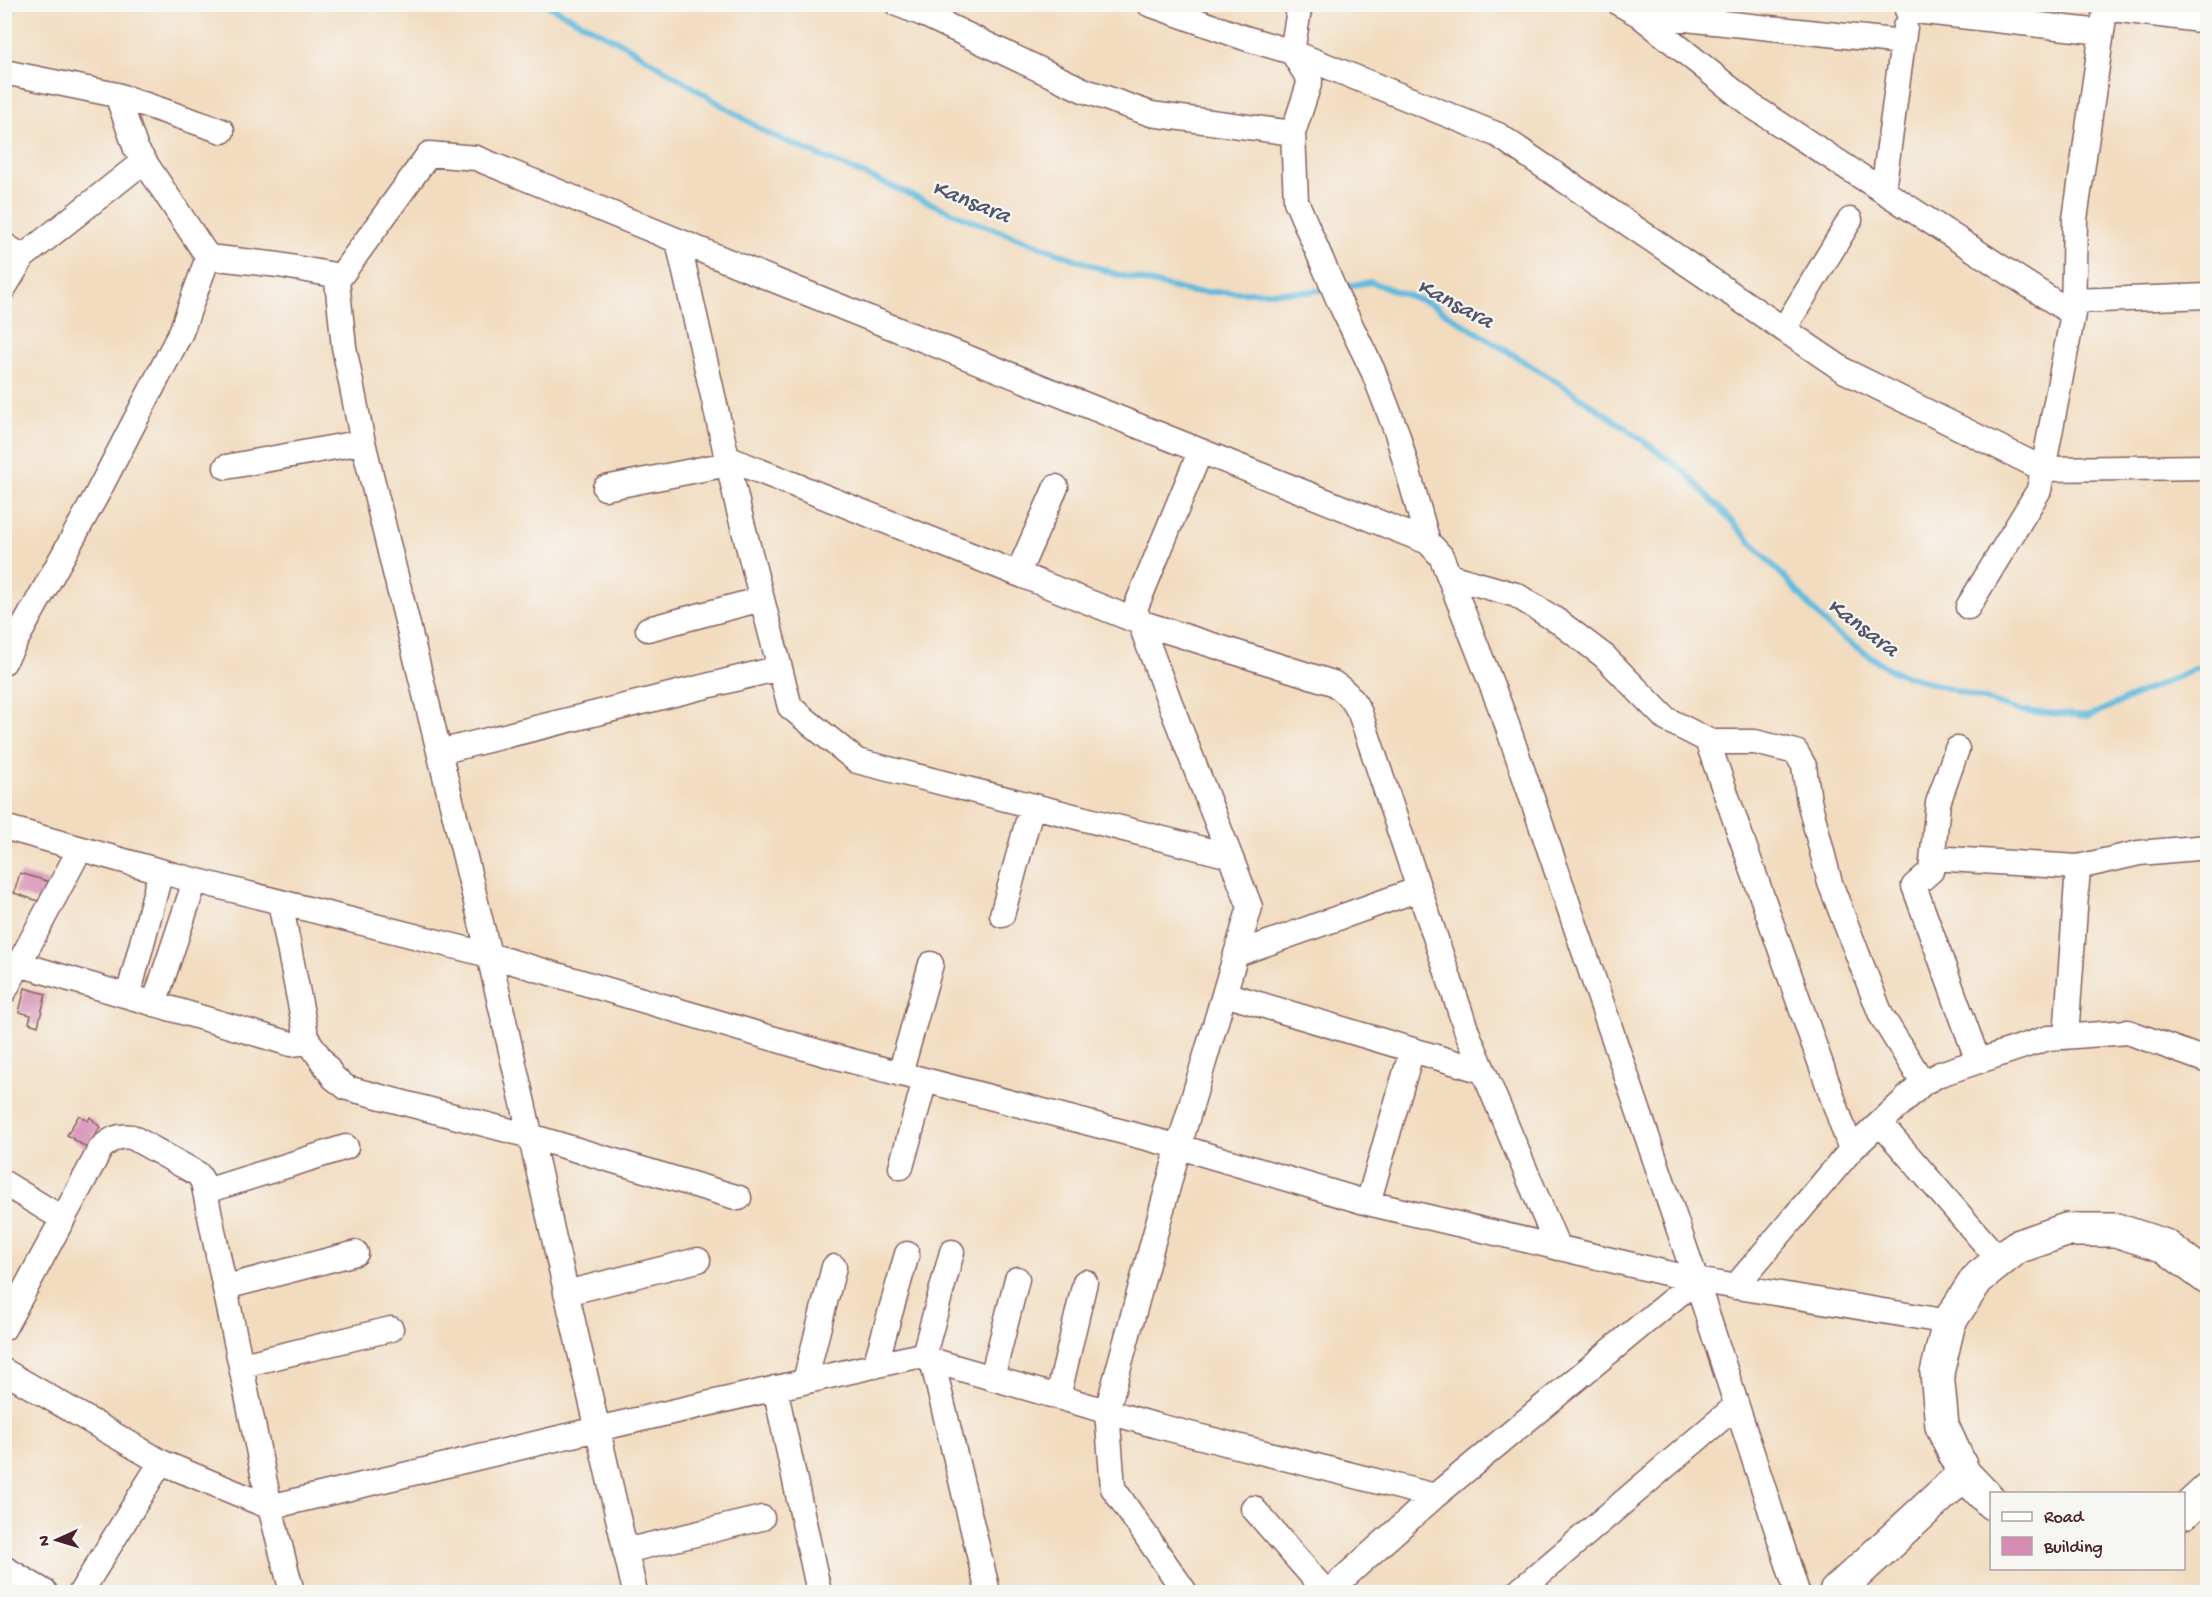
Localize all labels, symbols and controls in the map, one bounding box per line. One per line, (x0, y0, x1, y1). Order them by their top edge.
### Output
water label: Kansara (927, 174, 1016, 233)
water label: Kansara (1411, 273, 1499, 338)
water label: Kansara (1820, 593, 1905, 666)
legend (1990, 1492, 2185, 1570)
text: Road (2044, 1508, 2085, 1529)
north arrow (27, 1510, 87, 1570)
text: N (36, 1534, 55, 1547)
text: Building (2043, 1538, 2103, 1559)

